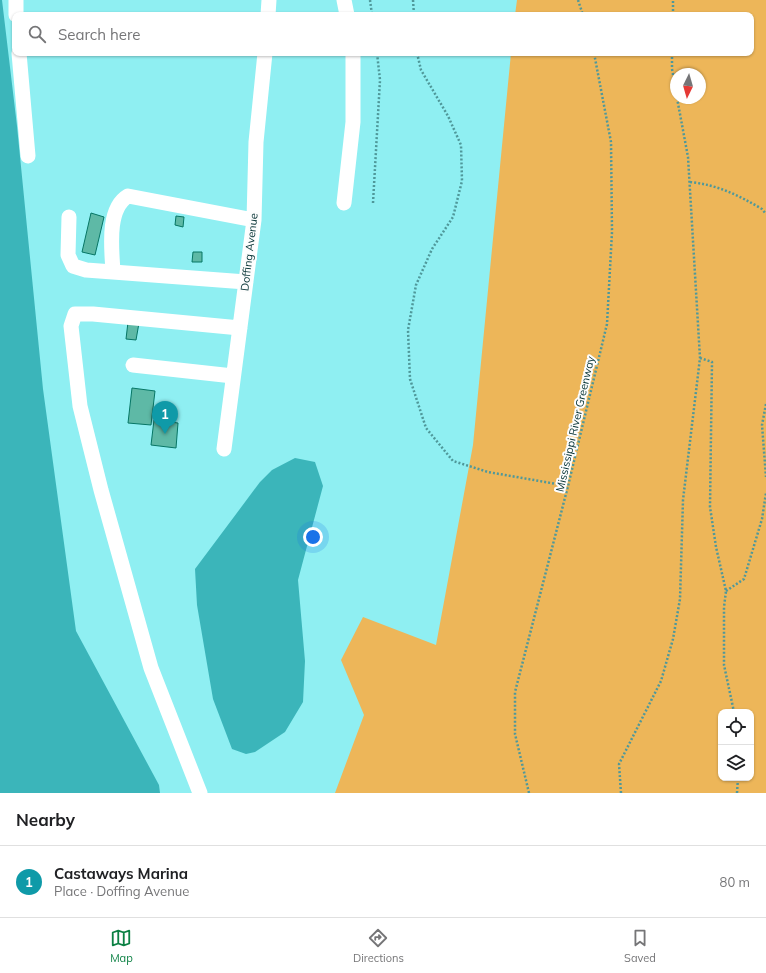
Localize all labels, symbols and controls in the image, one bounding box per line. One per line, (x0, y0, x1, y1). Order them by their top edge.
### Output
search box (12, 12, 754, 56)
icon: search (26, 23, 48, 45)
text: Search here (58, 25, 140, 44)
north arrow (670, 68, 706, 104)
street label: Doffing Avenue (237, 212, 261, 292)
street label: Mississippi River Greenway (553, 355, 597, 493)
pin: 1 (152, 401, 178, 434)
your location (303, 527, 323, 547)
map controls (718, 709, 754, 781)
button: locate (718, 709, 754, 745)
button: layers (718, 745, 754, 781)
text: Nearby (16, 809, 75, 830)
text: Castaways Marina (54, 864, 188, 883)
text: 1 (25, 874, 33, 890)
text: 80 m (720, 874, 750, 890)
text: Place · Doffing Avenue (54, 883, 189, 899)
tab: Map (110, 927, 133, 965)
tab: Directions (353, 927, 404, 965)
tab: Saved (624, 927, 656, 965)

